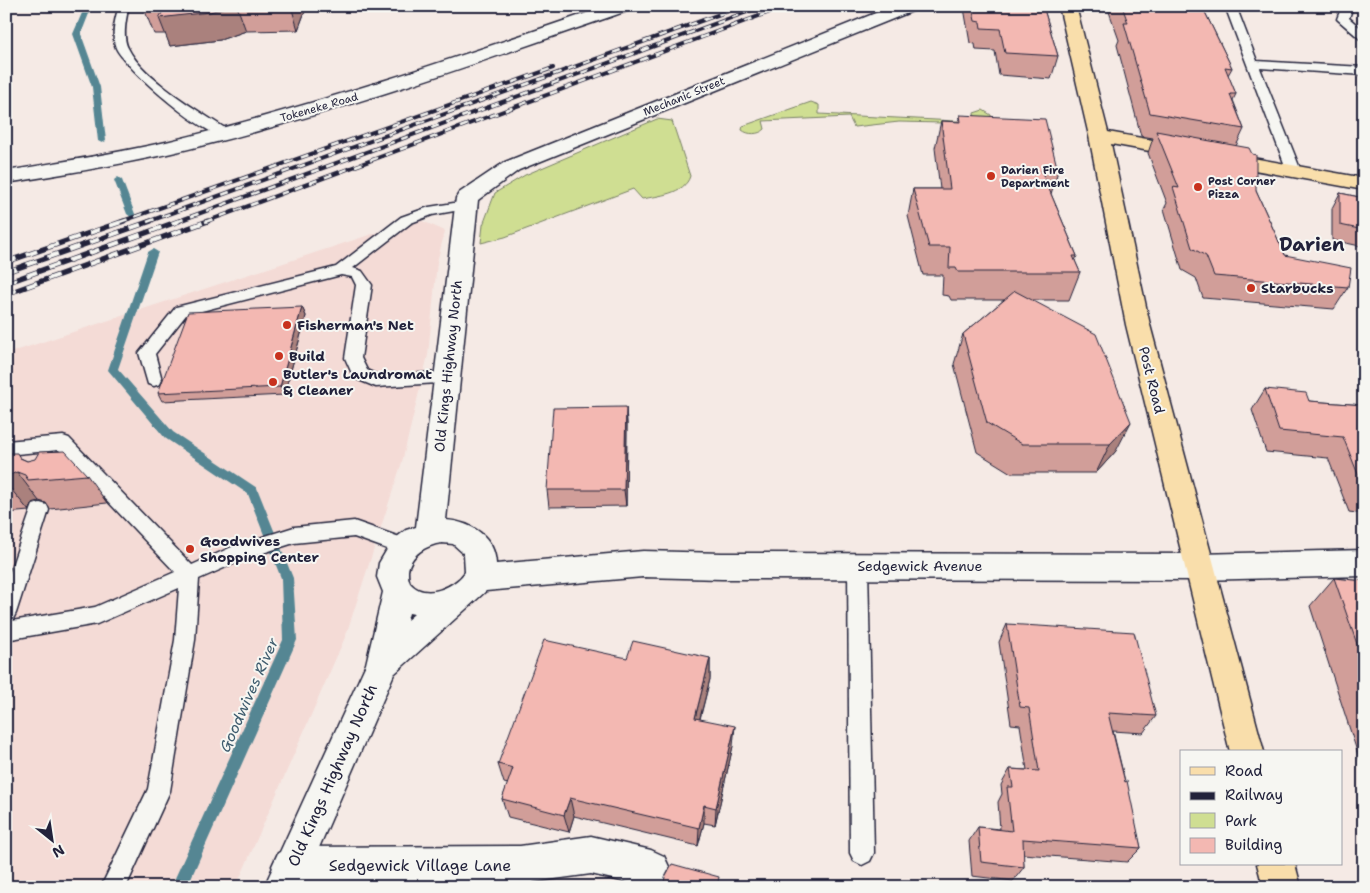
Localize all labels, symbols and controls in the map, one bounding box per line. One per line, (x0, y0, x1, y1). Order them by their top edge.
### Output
street label: Mechanic Street (641, 73, 727, 120)
street label: Tokeneke Road (278, 89, 360, 126)
place label: Darien Fire Department (1001, 163, 1070, 191)
marker: Darien Fire Department (985, 170, 997, 182)
place label: Post Corner Pizza (1208, 174, 1276, 202)
marker: Post Corner Pizza (1192, 181, 1204, 193)
district label: Darien (1279, 232, 1345, 257)
street label: Old Kings Highway North (430, 279, 466, 453)
place label: Starbucks (1261, 279, 1334, 297)
marker: Starbucks (1245, 282, 1257, 294)
place label: Fisherman's Net (297, 316, 414, 334)
marker: Fisherman's Net (281, 319, 293, 331)
street label: Post Road (1135, 344, 1169, 416)
place label: Build (289, 347, 325, 365)
marker: Build (273, 350, 285, 362)
place label: Butler's Laundromat & Cleaner (283, 365, 432, 399)
marker: Butler's Laundromat & Cleaner (267, 376, 279, 388)
place label: Goodwives Shopping Center (200, 532, 320, 566)
marker: Goodwives Shopping Center (184, 543, 196, 555)
street label: Sedgewick Avenue (857, 557, 983, 575)
water label: Goodwives River (215, 634, 284, 755)
street label: Old Kings Highway North (283, 681, 382, 870)
legend (1180, 750, 1342, 866)
text: Road (1225, 761, 1263, 781)
text: Railway (1225, 785, 1283, 805)
text: Park (1225, 811, 1257, 831)
north arrow (28, 816, 78, 866)
text: Building (1225, 835, 1282, 855)
text: N (49, 841, 68, 862)
street label: Sedgewick Village Lane (329, 855, 511, 876)

